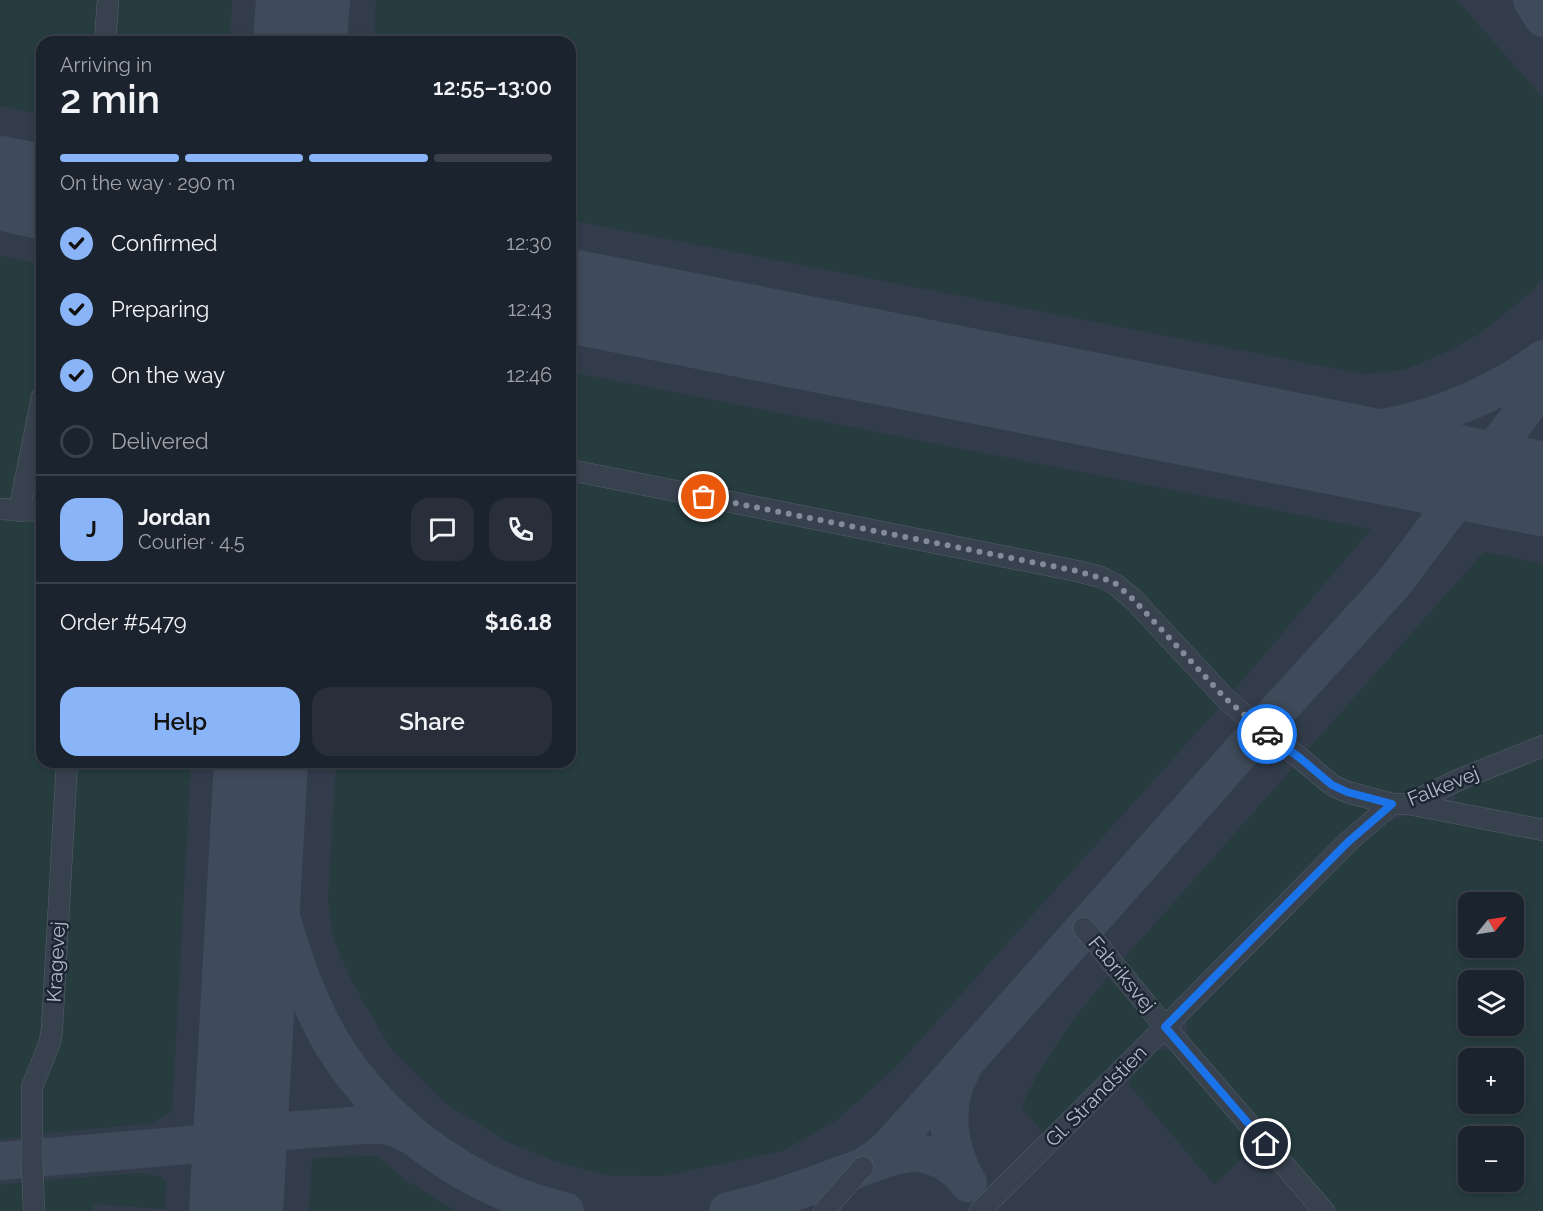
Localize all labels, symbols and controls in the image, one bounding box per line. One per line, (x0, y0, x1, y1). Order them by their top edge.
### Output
text: Arriving in (60, 53, 152, 77)
text: 12:55–13:00 (433, 74, 552, 100)
text: 2 min (60, 76, 160, 122)
text: On the way · 290 m (60, 171, 235, 195)
icon: check (60, 227, 93, 260)
text: Confirmed (111, 230, 218, 256)
text: 12:30 (506, 231, 552, 255)
icon: check (60, 293, 93, 326)
text: Preparing (111, 296, 209, 322)
text: 12:43 (508, 297, 552, 321)
icon: check (60, 359, 93, 392)
text: On the way (111, 362, 225, 388)
text: 12:46 (506, 363, 552, 387)
text: Delivered (111, 428, 209, 454)
pin (678, 471, 729, 522)
icon: bag (687, 480, 720, 513)
button: chat (411, 498, 474, 561)
button: phone (489, 498, 552, 561)
text: Jordan (138, 504, 210, 530)
text: J (86, 516, 97, 542)
text: Courier · 4.5 (138, 530, 245, 554)
text: Order #5479 (60, 609, 187, 635)
text: $16.18 (485, 609, 552, 635)
button: Help (60, 687, 300, 756)
button: Share (312, 687, 552, 756)
courier (1237, 704, 1297, 764)
icon: car (1251, 718, 1284, 751)
street label: Falkevej (1404, 761, 1482, 811)
north arrow (1458, 892, 1524, 958)
map controls (1458, 892, 1524, 1192)
street label: Kragevej (42, 921, 70, 1003)
street label: Fabriksvej (1083, 931, 1161, 1017)
button: layers (1458, 970, 1524, 1036)
street label: Gl. Strandstien (1040, 1040, 1152, 1152)
button: + (1458, 1048, 1524, 1114)
pin (1240, 1118, 1291, 1169)
button: − (1458, 1126, 1524, 1192)
icon: home (1249, 1127, 1282, 1160)

